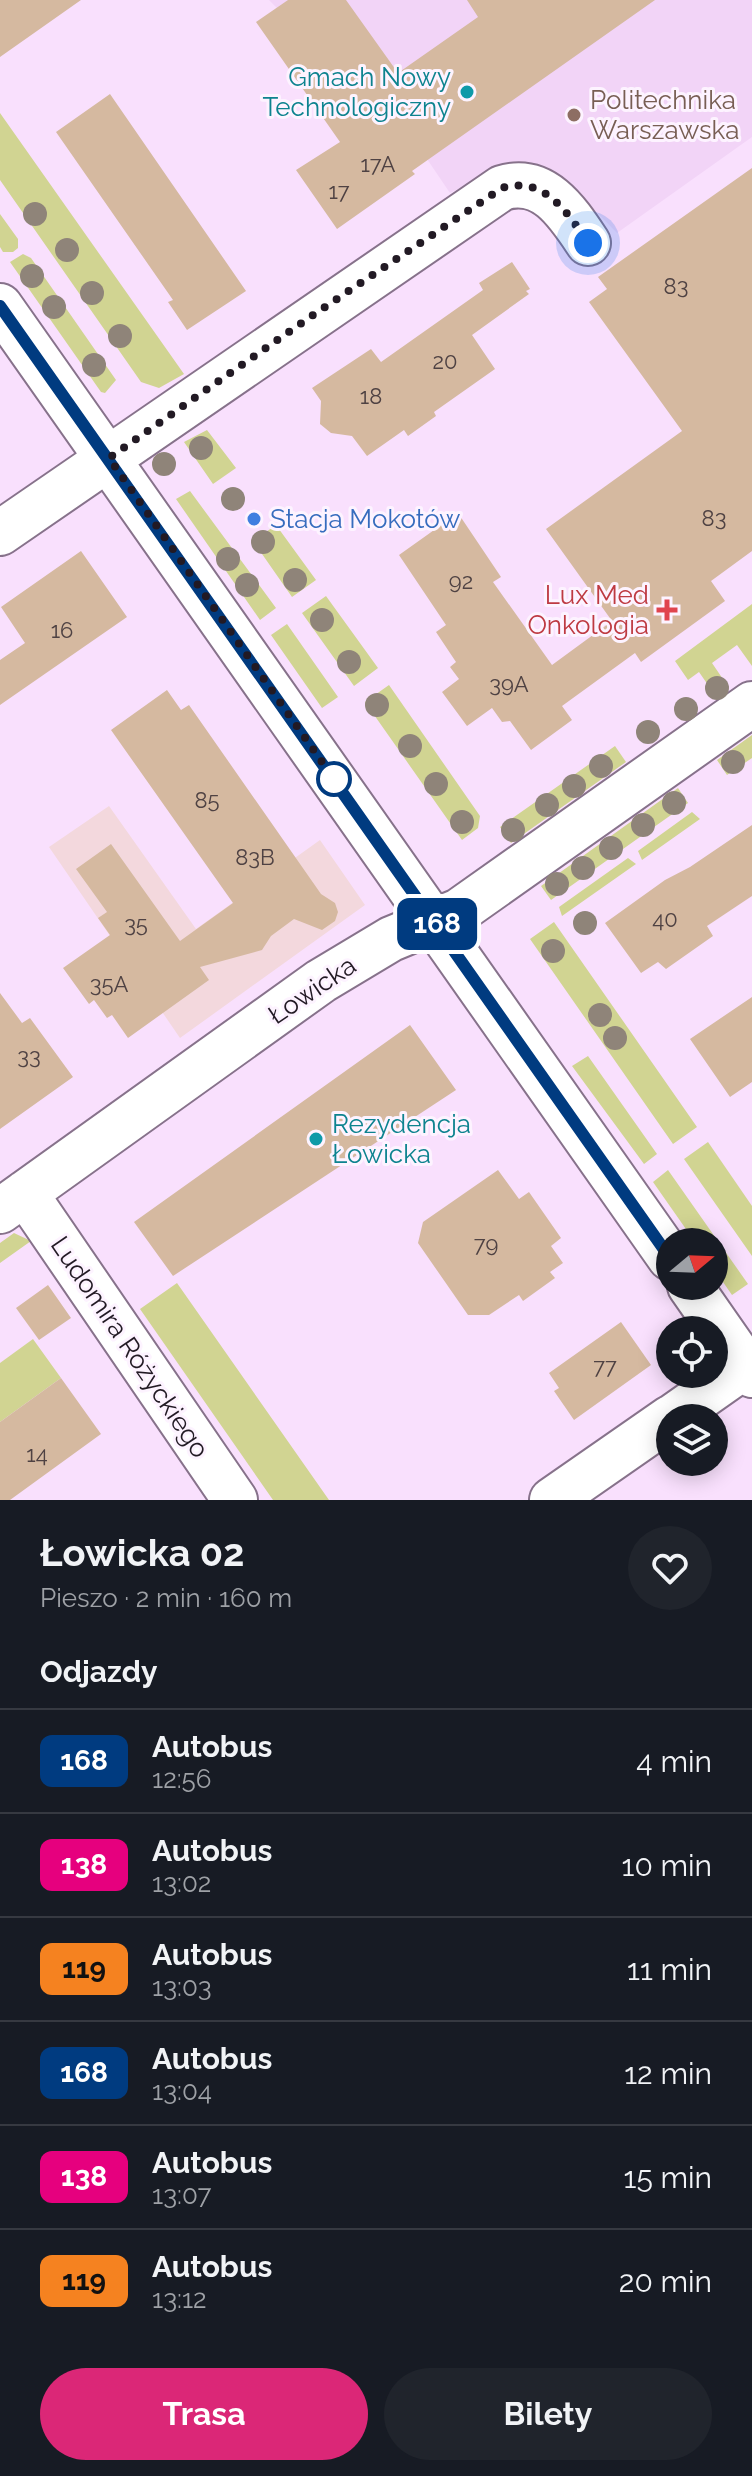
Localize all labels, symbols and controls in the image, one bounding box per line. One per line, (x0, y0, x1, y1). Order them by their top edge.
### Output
place label: Gmach Nowy Technologiczny (262, 62, 451, 122)
marker: Gmach Nowy Technologiczny (458, 83, 476, 101)
place label: Politechnika Warszawska (590, 85, 739, 145)
marker: Politechnika Warszawska (565, 106, 583, 124)
house number: 17A (361, 151, 396, 177)
house number: 17 (328, 178, 350, 204)
your location (568, 223, 608, 263)
house number: 83 (664, 273, 688, 299)
house number: 20 (433, 348, 457, 374)
house number: 18 (360, 383, 382, 409)
place label: Stacja Mokotów (270, 504, 460, 534)
house number: 83 (702, 505, 726, 531)
marker: Stacja Mokotów (245, 510, 263, 528)
house number: 92 (449, 568, 473, 594)
place label: Lux Med Onkologia (527, 580, 649, 640)
marker: Lux Med Onkologia (656, 599, 678, 621)
house number: 16 (51, 617, 73, 643)
house number: 39A (489, 671, 529, 697)
unlabelled marker (317, 762, 351, 796)
house number: 85 (194, 787, 220, 813)
house number: 83B (235, 844, 275, 870)
line badge: 168 (391, 898, 483, 950)
house number: 40 (652, 906, 678, 932)
text: 168 (413, 907, 461, 940)
house number: 35 (124, 911, 148, 937)
street label: Łowicka (263, 950, 361, 1030)
house number: 35A (90, 971, 128, 997)
house number: 33 (17, 1043, 41, 1069)
place label: Rezydencja Łowicka (332, 1109, 471, 1169)
marker: Rezydencja Łowicka (307, 1130, 325, 1148)
north arrow (656, 1228, 728, 1300)
map controls (656, 1228, 728, 1476)
street label: Ludomira Różyckiego (45, 1231, 215, 1463)
house number: 79 (474, 1231, 498, 1257)
button: locate (656, 1316, 728, 1388)
house number: 77 (593, 1353, 617, 1379)
button: layers (656, 1404, 728, 1476)
house number: 14 (26, 1441, 48, 1467)
button: heart (628, 1526, 712, 1610)
text: Łowicka 02 (40, 1530, 244, 1575)
text: Pieszo · 2 min · 160 m (40, 1583, 292, 1613)
text: Odjazdy (40, 1654, 157, 1689)
text: Autobus (152, 1729, 272, 1764)
text: 168 (60, 1744, 108, 1777)
text: 4 min (636, 1744, 712, 1779)
text: 12:56 (152, 1764, 211, 1794)
text: Autobus (152, 1833, 272, 1868)
text: 138 (61, 1848, 107, 1881)
text: 10 min (622, 1848, 712, 1883)
text: 13:02 (152, 1868, 211, 1898)
text: Autobus (152, 1937, 272, 1972)
text: 119 (62, 1952, 106, 1985)
text: 11 min (627, 1952, 712, 1987)
text: 13:03 (152, 1972, 212, 2002)
text: Autobus (152, 2041, 272, 2076)
text: 168 (60, 2056, 108, 2089)
text: 12 min (624, 2056, 712, 2091)
text: 13:04 (152, 2076, 212, 2106)
text: Autobus (152, 2145, 272, 2180)
text: 138 (61, 2160, 107, 2193)
text: 15 min (624, 2160, 712, 2195)
text: 13:07 (152, 2180, 212, 2210)
text: Autobus (152, 2249, 272, 2284)
text: 119 (62, 2264, 106, 2297)
text: 20 min (619, 2264, 712, 2299)
text: 13:12 (152, 2284, 207, 2314)
button: Trasa (40, 2368, 368, 2460)
button: Bilety (384, 2368, 712, 2460)

